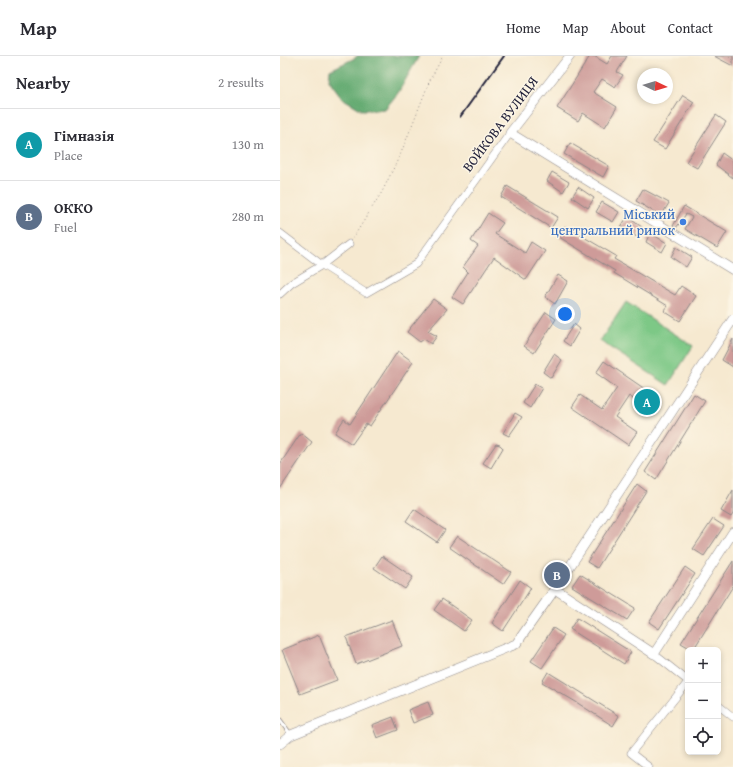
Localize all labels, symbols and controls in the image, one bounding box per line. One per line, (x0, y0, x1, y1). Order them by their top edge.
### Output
text: Map (20, 14, 57, 42)
text: Home (506, 18, 541, 38)
text: Map (563, 18, 588, 38)
text: About (610, 18, 646, 38)
text: Contact (668, 18, 713, 38)
north arrow (637, 68, 673, 104)
text: Nearby (16, 70, 70, 95)
street label: ВОЙКОВА ВУЛИЦЯ (458, 72, 542, 176)
text: 2 results (218, 73, 264, 92)
text: Гімназія (54, 125, 114, 146)
text: A (25, 135, 33, 154)
text: 130 m (232, 135, 264, 154)
text: Place (54, 146, 83, 165)
text: ОККО (54, 197, 93, 218)
place label: Міський центральний ринок (551, 204, 676, 240)
text: B (25, 207, 33, 226)
text: 280 m (232, 207, 264, 226)
marker: Міський центральний ринок (678, 217, 688, 227)
text: Fuel (54, 218, 77, 237)
your location (555, 304, 575, 324)
pin: A (634, 387, 660, 417)
pin: B (544, 560, 570, 590)
map controls (685, 647, 721, 755)
button: + (685, 647, 721, 683)
button: − (685, 683, 721, 719)
button: locate (685, 719, 721, 755)

